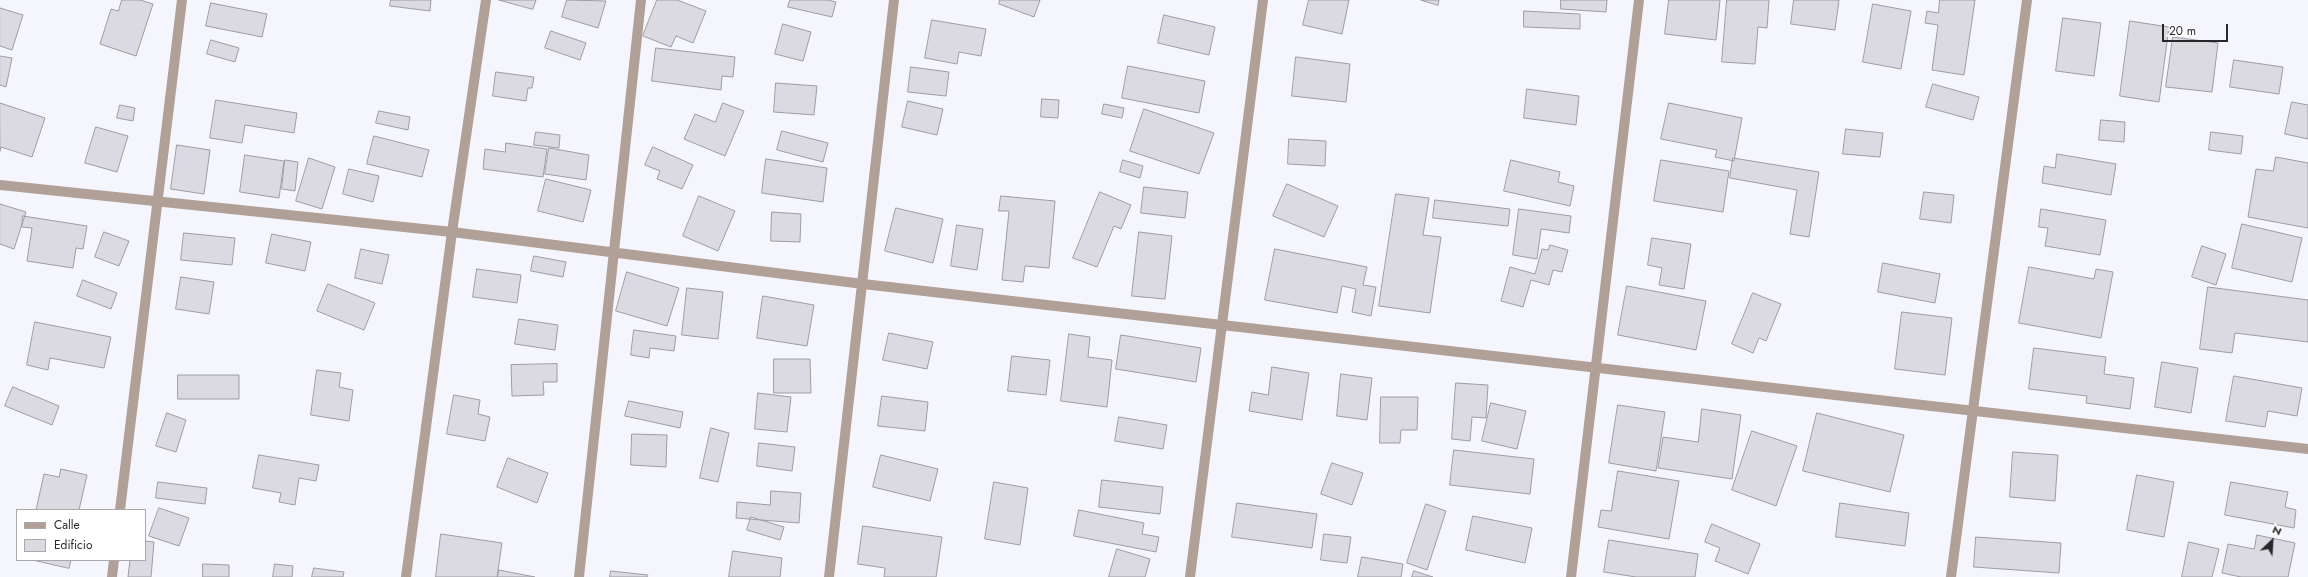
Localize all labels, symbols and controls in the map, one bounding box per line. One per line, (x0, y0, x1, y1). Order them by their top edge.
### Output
scale bar (2164, 16, 2230, 42)
text: 20 m (2169, 22, 2196, 40)
legend (16, 509, 146, 561)
text: Calle (54, 516, 80, 534)
north arrow (2252, 521, 2292, 561)
text: N (2270, 521, 2284, 539)
text: Edificio (54, 536, 93, 554)

